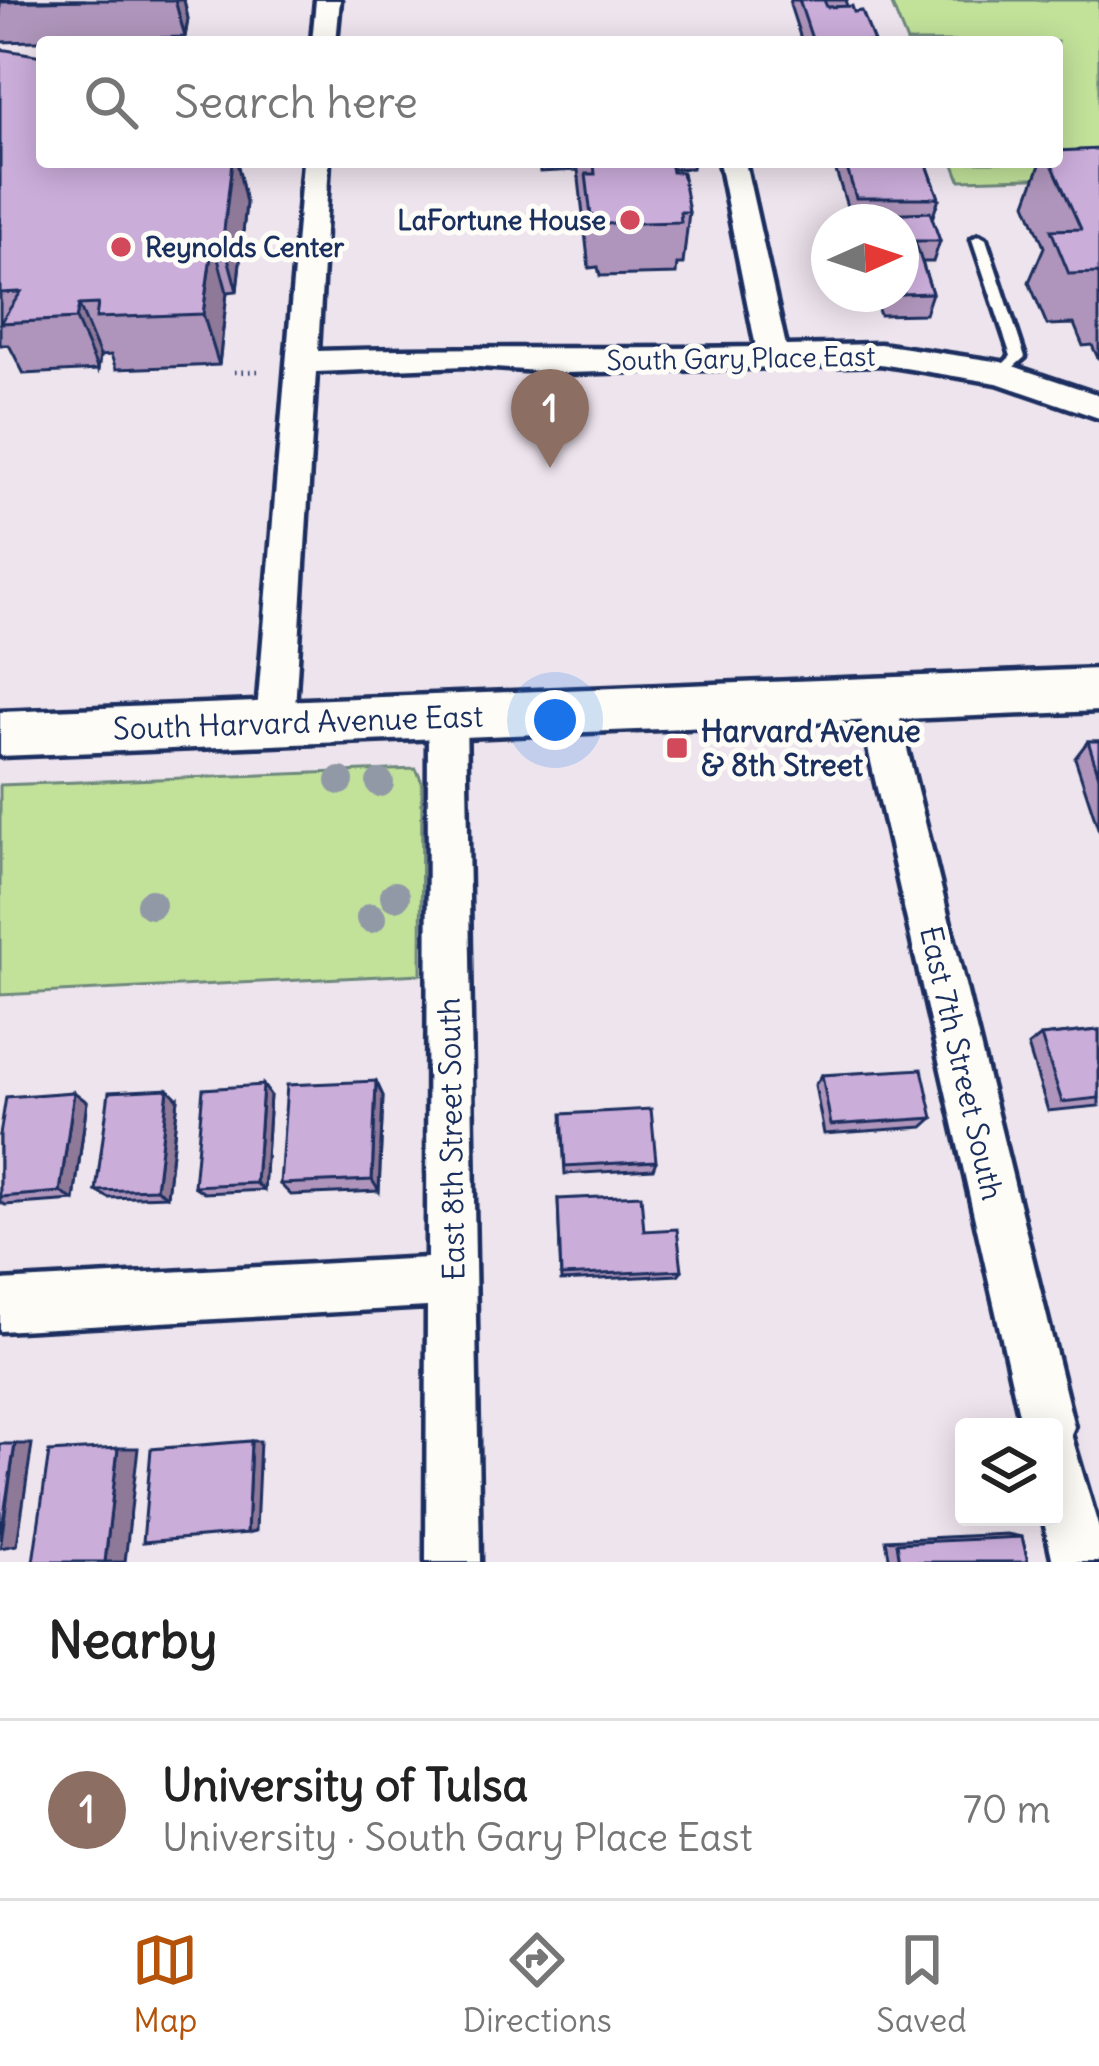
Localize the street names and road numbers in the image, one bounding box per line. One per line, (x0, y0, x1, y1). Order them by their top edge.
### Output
street label: South Gary Place East (606, 339, 876, 377)
street label: South Harvard Avenue East (112, 697, 484, 747)
street label: East 7th Street South (912, 922, 1012, 1204)
street label: East 8th Street South (430, 997, 472, 1281)

